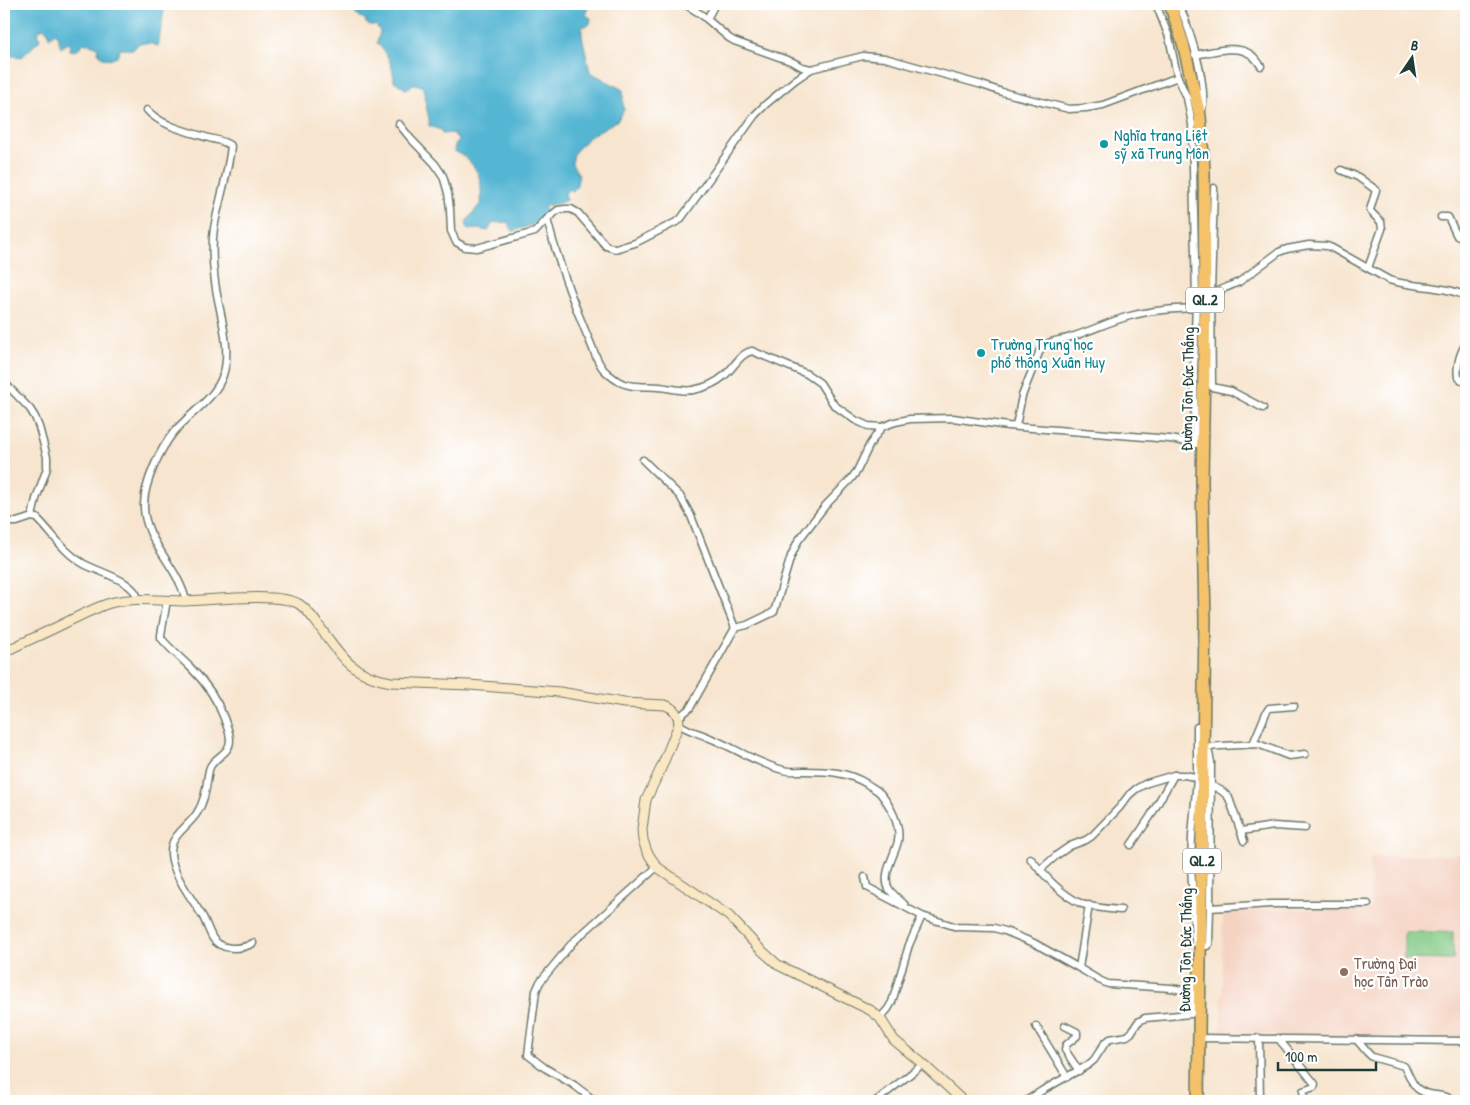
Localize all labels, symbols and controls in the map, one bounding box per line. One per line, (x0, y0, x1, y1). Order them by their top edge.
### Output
north arrow (1388, 32, 1438, 82)
text: B (1409, 35, 1421, 55)
place label: Nghĩa trang Liệt sỹ xã Trung Môn (1114, 124, 1209, 164)
marker: Nghĩa trang Liệt sỹ xã Trung Môn (1098, 138, 1110, 150)
road number: QL.2 (1186, 288, 1224, 312)
street label: Đường Tôn Đức Thắng (1175, 327, 1199, 451)
place label: Trường Trung học phổ thông Xuân Huy (991, 333, 1105, 373)
marker: Trường Trung học phổ thông Xuân Huy (975, 347, 987, 359)
road number: QL.2 (1183, 848, 1221, 874)
street label: Đường Tôn Đức Thắng (1173, 888, 1197, 1012)
place label: Trường Đại học Tân Trào (1354, 952, 1429, 992)
marker: Trường Đại học Tân Trào (1338, 966, 1350, 978)
scale bar (1278, 1040, 1375, 1072)
text: 100 m (1285, 1046, 1318, 1067)

